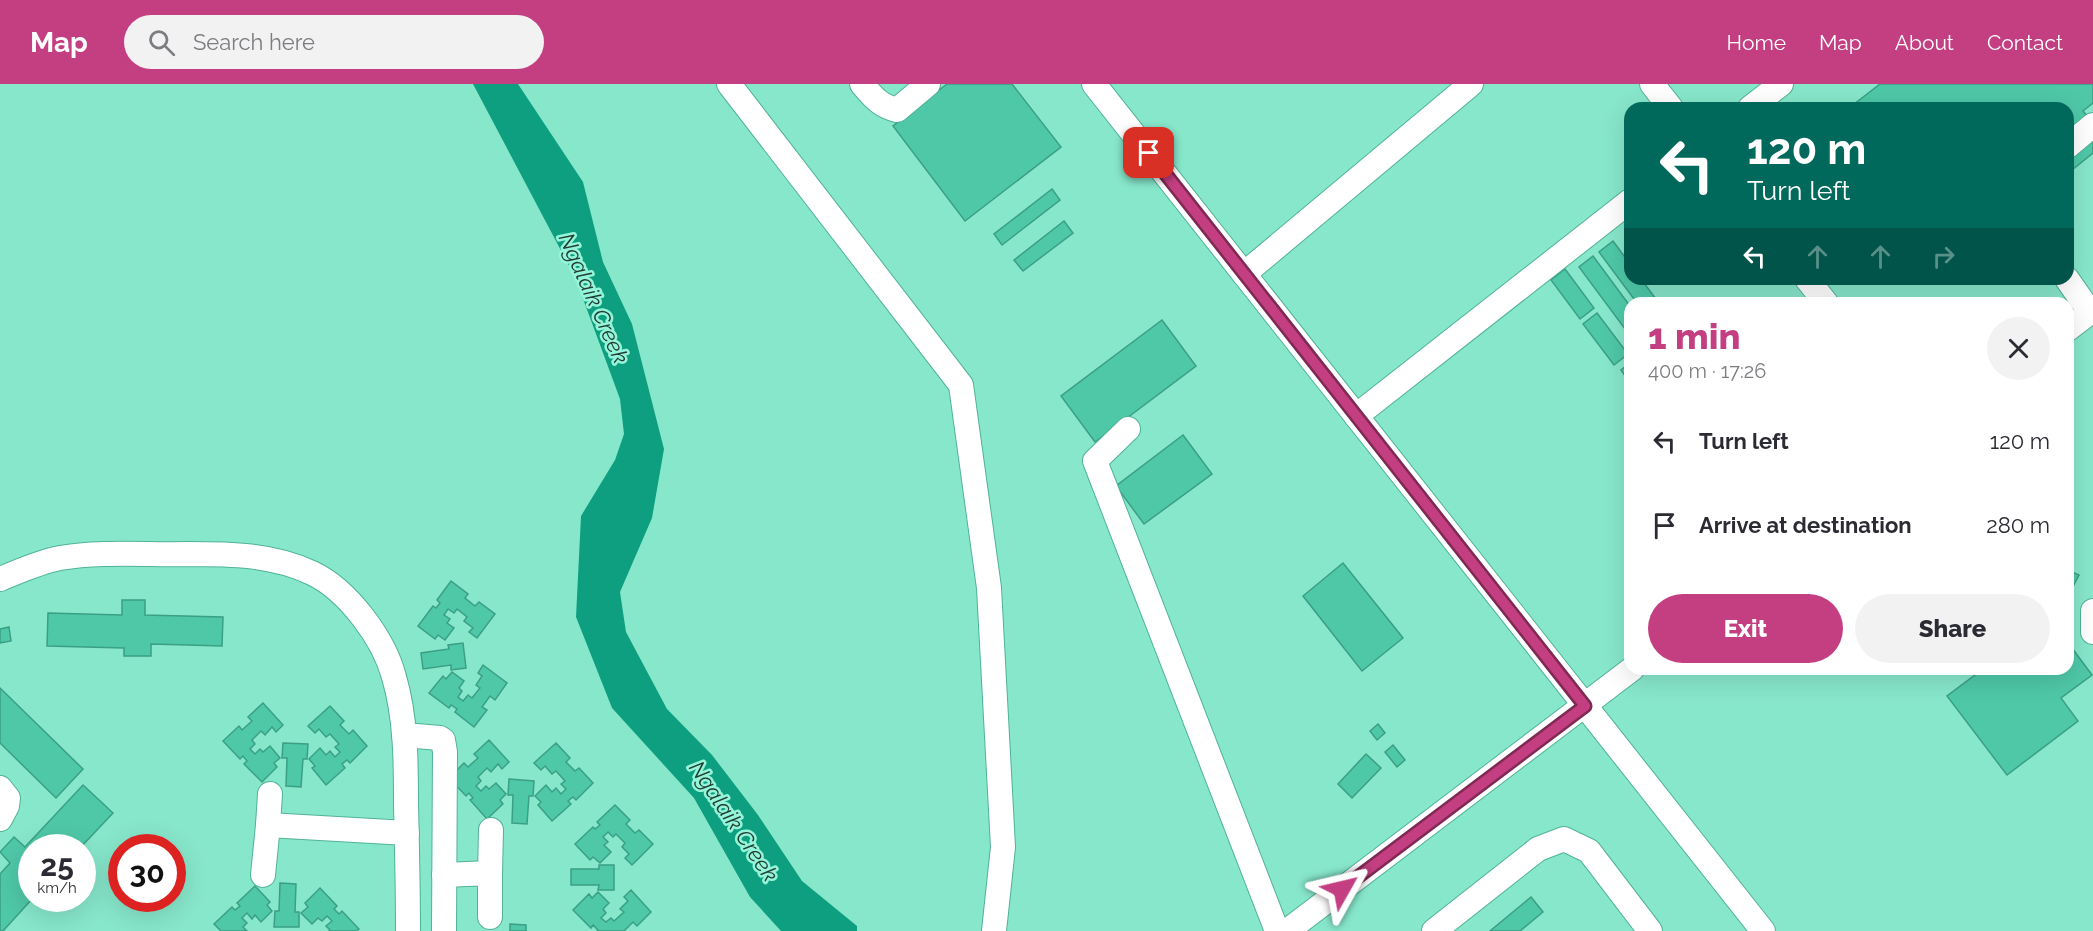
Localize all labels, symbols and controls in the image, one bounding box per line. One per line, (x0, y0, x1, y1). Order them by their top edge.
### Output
search box (124, 15, 544, 69)
text: Map (30, 26, 88, 59)
icon: search (145, 26, 178, 59)
text: Search here (193, 29, 315, 55)
text: Home (1727, 30, 1786, 55)
text: Map (1819, 30, 1862, 55)
text: About (1895, 30, 1954, 55)
text: Contact (1987, 30, 2063, 55)
text: 120 m (1747, 125, 1866, 174)
icon: left (1648, 126, 1726, 204)
pin (1123, 127, 1174, 178)
icon: arrive (1132, 136, 1165, 169)
text: Turn left (1747, 175, 1850, 206)
water label: Ngalaik Creek (554, 229, 634, 367)
icon: left (1738, 240, 1771, 273)
icon: ahead (1801, 240, 1834, 273)
icon: ahead (1864, 240, 1897, 273)
icon: right (1927, 240, 1960, 273)
text: 1 min (1648, 315, 1740, 357)
button: close (1987, 317, 2050, 380)
text: 400 m · 17:26 (1648, 359, 1766, 383)
icon: left (1648, 425, 1681, 458)
text: Turn left (1699, 428, 1789, 454)
text: 120 m (1990, 428, 2050, 454)
icon: arrive (1648, 509, 1681, 542)
text: Arrive at destination (1699, 512, 1912, 538)
text: 280 m (1986, 512, 2050, 538)
button: Exit (1648, 594, 1843, 663)
button: Share (1855, 594, 2050, 663)
water label: Ngalaik Creek (684, 756, 784, 887)
speed limit sign: 30 (108, 834, 186, 912)
text: 25 (40, 848, 74, 883)
position arrow (1310, 857, 1374, 921)
text: km/h (37, 879, 77, 897)

